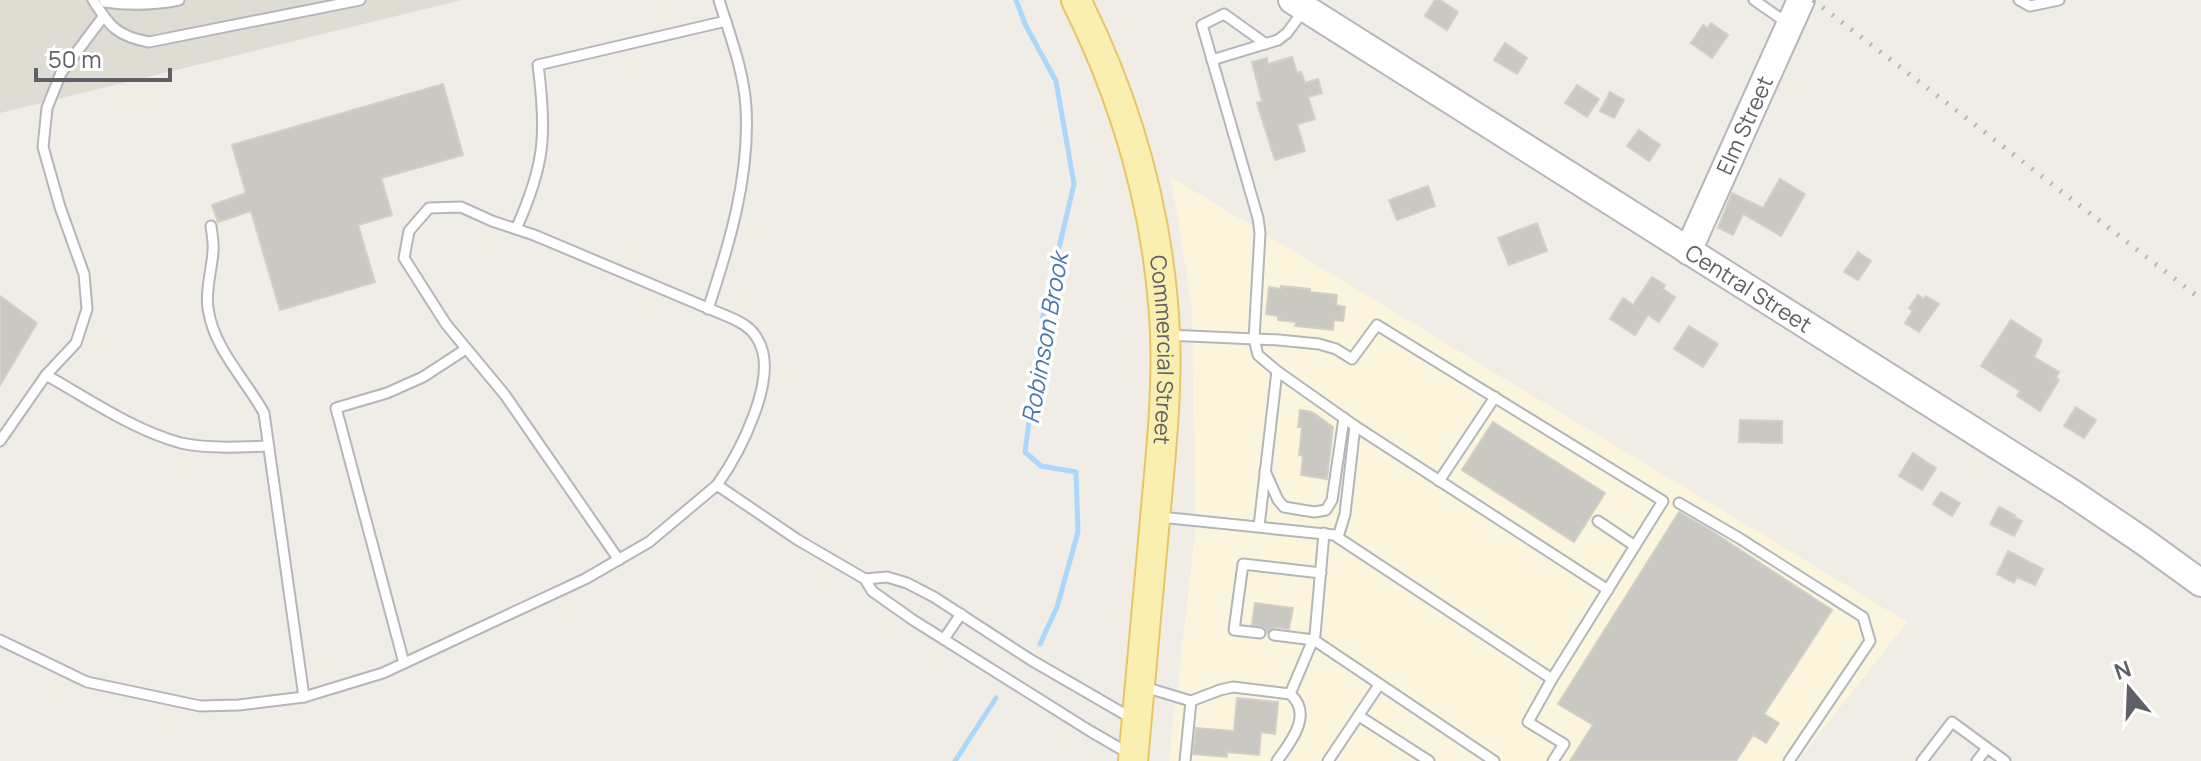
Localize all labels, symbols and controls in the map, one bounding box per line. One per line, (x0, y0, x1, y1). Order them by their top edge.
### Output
scale bar (36, 32, 170, 82)
text: 50 m (48, 42, 102, 75)
street label: Elm Street (1709, 71, 1780, 179)
street label: Central Street (1680, 237, 1818, 340)
water label: Robinson Brook (1013, 247, 1076, 426)
street label: Commercial Street (1143, 253, 1181, 446)
north arrow (2089, 649, 2169, 729)
text: N (2110, 653, 2135, 687)

